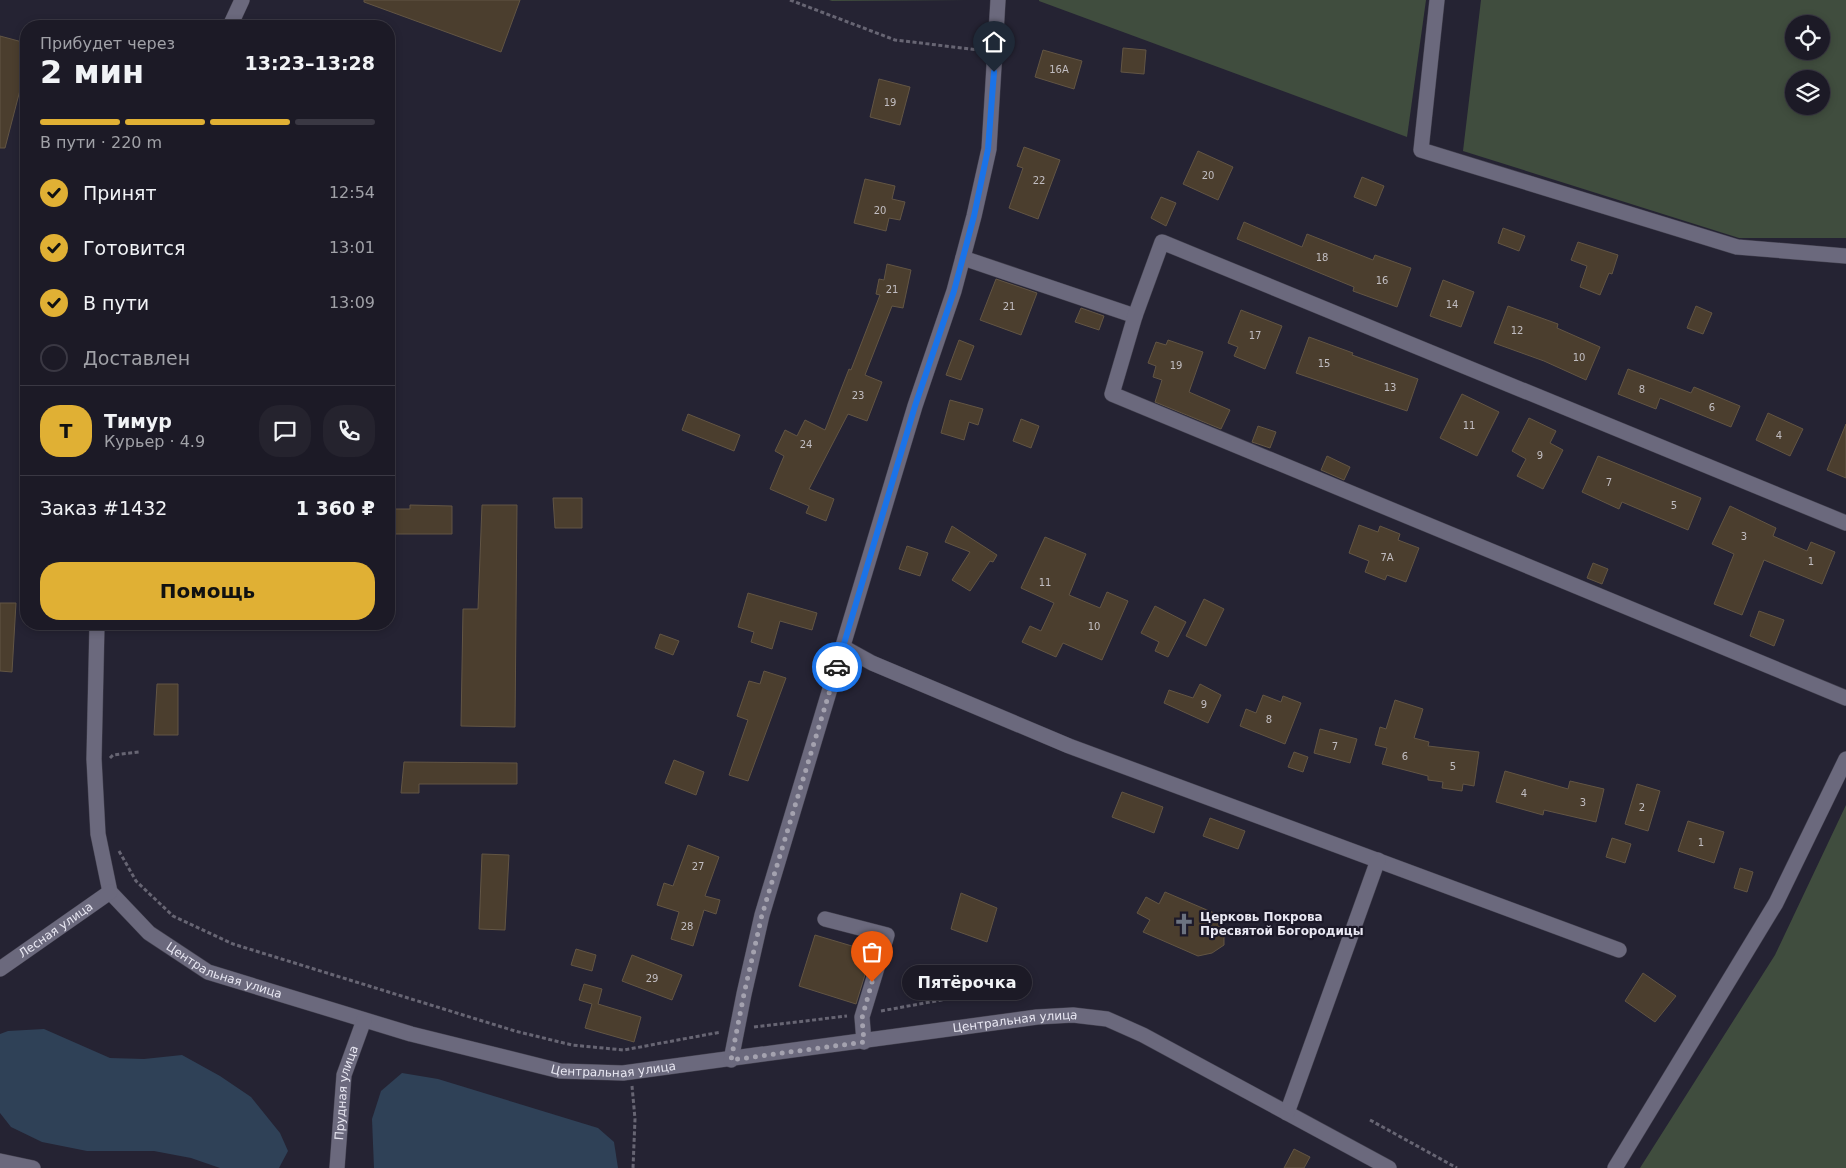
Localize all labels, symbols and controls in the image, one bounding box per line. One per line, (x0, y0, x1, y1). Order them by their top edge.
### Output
map controls (1785, 15, 1830, 115)
button: locate (1785, 15, 1830, 60)
pin (973, 21, 1015, 72)
icon: home (980, 28, 1008, 56)
text: Прибудет через (40, 34, 175, 53)
text: 13:23–13:28 (245, 52, 375, 74)
text: 2 мин (40, 53, 144, 91)
house number: 16А (1049, 64, 1069, 75)
button: layers (1785, 70, 1830, 115)
house number: 19 (884, 97, 896, 108)
text: В пути · 220 m (40, 133, 162, 152)
house number: 20 (1202, 170, 1214, 181)
house number: 22 (1033, 175, 1045, 186)
icon: check (40, 179, 68, 207)
text: Принят (83, 182, 157, 204)
text: 12:54 (329, 183, 375, 202)
house number: 20 (874, 205, 886, 216)
icon: check (40, 234, 68, 262)
text: Готовится (83, 237, 185, 259)
text: 13:01 (329, 238, 375, 257)
house number: 18 (1316, 252, 1328, 263)
house number: 16 (1376, 275, 1388, 286)
house number: 21 (886, 284, 898, 295)
icon: check (40, 289, 68, 317)
text: В пути (83, 292, 149, 314)
text: 13:09 (329, 293, 375, 312)
house number: 14 (1446, 299, 1458, 310)
house number: 21 (1003, 301, 1015, 312)
house number: 12 (1511, 325, 1523, 336)
house number: 17 (1249, 330, 1261, 341)
text: Доставлен (83, 347, 190, 369)
house number: 10 (1573, 352, 1585, 363)
house number: 15 (1318, 358, 1330, 369)
house number: 19 (1170, 360, 1182, 371)
house number: 13 (1384, 382, 1396, 393)
house number: 8 (1639, 384, 1645, 395)
house number: 23 (852, 390, 864, 401)
house number: 6 (1709, 402, 1715, 413)
button: chat (259, 405, 311, 457)
button: phone (323, 405, 375, 457)
text: Тимур (104, 410, 172, 432)
text: Т (60, 420, 72, 442)
house number: 11 (1463, 420, 1475, 431)
house number: 4 (1776, 430, 1782, 441)
text: Курьер · 4.9 (104, 432, 205, 451)
house number: 24 (800, 439, 812, 450)
house number: 9 (1537, 450, 1543, 461)
house number: 7 (1606, 477, 1612, 488)
text: Заказ #1432 (40, 497, 167, 519)
text: 1 360 ₽ (296, 497, 375, 519)
house number: 5 (1671, 500, 1677, 511)
house number: 3 (1741, 531, 1747, 542)
house number: 7А (1380, 552, 1394, 563)
house number: 1 (1808, 556, 1814, 567)
button: Помощь (40, 562, 375, 620)
house number: 11 (1039, 577, 1051, 588)
house number: 10 (1088, 621, 1100, 632)
courier (812, 642, 862, 692)
icon: car (823, 653, 851, 681)
house number: 9 (1201, 699, 1207, 710)
house number: 8 (1266, 714, 1272, 725)
house number: 7 (1332, 741, 1338, 752)
house number: 6 (1402, 751, 1408, 762)
house number: 5 (1450, 761, 1456, 772)
house number: 4 (1521, 788, 1527, 799)
house number: 3 (1580, 797, 1586, 808)
house number: 2 (1639, 802, 1645, 813)
house number: 1 (1698, 837, 1704, 848)
house number: 27 (692, 861, 704, 872)
street label: Лесная улица (16, 899, 96, 961)
place label: Церковь Покрова Пресвятой Богородицы (1200, 910, 1364, 938)
church icon: Церковь Покрова Пресвятой Богородицы (1171, 911, 1197, 937)
house number: 28 (681, 921, 693, 932)
pin (851, 931, 893, 982)
icon: bag (858, 938, 886, 966)
street label: Центральная улица (164, 939, 284, 1001)
callout: Пятёрочка (902, 964, 1032, 1000)
house number: 29 (646, 973, 658, 984)
text: Пятёрочка (918, 973, 1016, 992)
street label: Центральная улица (952, 1008, 1078, 1035)
street label: Прудная улица (332, 1044, 361, 1141)
street label: Центральная улица (549, 1059, 677, 1080)

